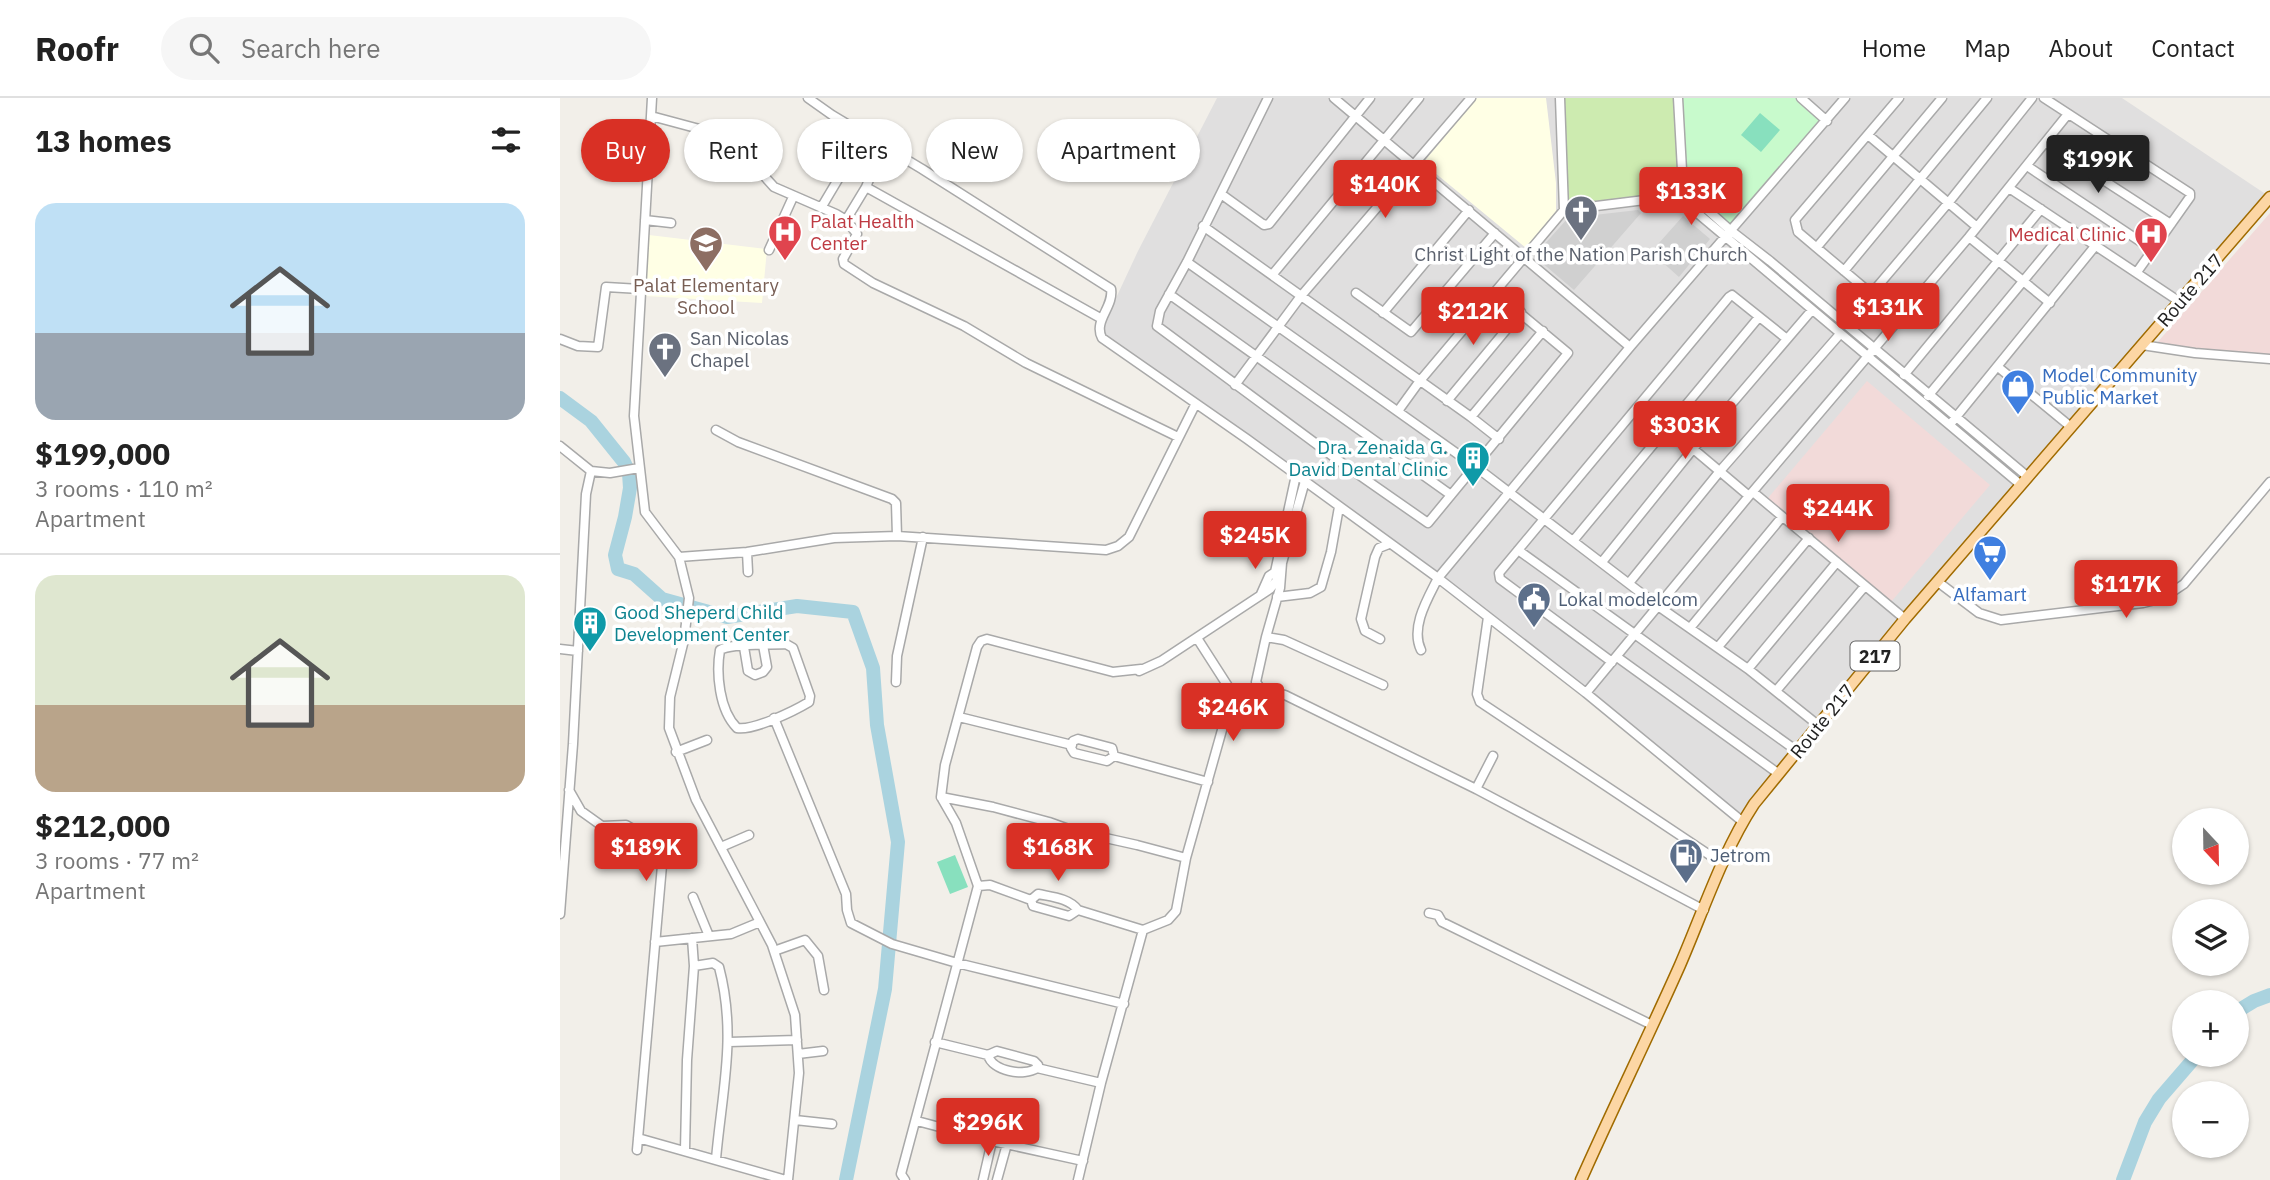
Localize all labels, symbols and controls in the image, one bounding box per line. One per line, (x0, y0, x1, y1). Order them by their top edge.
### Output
search box (161, 17, 651, 80)
text: Roofr (35, 27, 119, 70)
icon: search (185, 29, 223, 67)
text: Search here (241, 31, 380, 65)
text: Home (1862, 32, 1926, 64)
text: Map (1964, 32, 2010, 64)
text: About (2048, 32, 2113, 64)
text: Contact (2151, 32, 2235, 64)
chip: Buy (581, 119, 670, 182)
chip: Rent (684, 119, 783, 182)
chip: Filters (797, 119, 912, 182)
chip: New (926, 119, 1023, 182)
chip: Apartment (1037, 119, 1200, 182)
text: 13 homes (35, 121, 172, 160)
icon: filters (487, 121, 525, 159)
pin: $199K (2049, 136, 2147, 195)
text: $199K (2062, 143, 2134, 173)
pin: $140K (1336, 160, 1434, 220)
pin: $133K (1642, 167, 1740, 227)
text: $140K (1349, 168, 1421, 198)
text: $133K (1655, 175, 1727, 205)
church icon: Christ Light of the Nation Parish Church (1562, 193, 1600, 242)
place label: Palat Health Center (810, 209, 914, 255)
hospital icon: Palat Health Center (766, 213, 804, 262)
hospital icon: Medical Clinic (2132, 215, 2170, 264)
place label: Medical Clinic (2008, 222, 2126, 246)
school or university icon: Palat Elementary School (687, 224, 725, 273)
place label: Christ Light of the Nation Parish Church (1414, 242, 1748, 266)
icon: home (217, 248, 343, 374)
street label: Route 217 (2152, 249, 2228, 331)
place label: Palat Elementary School (633, 273, 779, 319)
pin: $131K (1839, 284, 1937, 343)
pin: $212K (1424, 288, 1522, 347)
text: $131K (1852, 291, 1924, 321)
text: $212K (1437, 295, 1509, 325)
place label: San Nicolas Chapel (690, 326, 789, 372)
church icon: San Nicolas Chapel (646, 330, 684, 379)
place label: Model Community Public Market (2042, 363, 2198, 409)
shop icon: Model Community Public Market (1999, 367, 2037, 416)
pin: $303K (1636, 402, 1734, 461)
text: $303K (1649, 409, 1721, 439)
text: $199,000 (35, 434, 170, 473)
place label: Dra. Zenaida G. David Dental Clinic (1288, 435, 1448, 481)
building icon: Dra. Zenaida G. David Dental Clinic (1454, 439, 1492, 488)
text: 3 rooms · 110 m² (35, 473, 213, 503)
pin: $244K (1789, 484, 1887, 544)
text: $244K (1802, 492, 1874, 522)
text: Apartment (35, 503, 146, 533)
pin: $245K (1206, 512, 1304, 571)
text: $245K (1219, 519, 1291, 549)
supermarket icon: Alfamart (1971, 533, 2009, 582)
pin: $117K (2077, 560, 2175, 620)
text: $117K (2090, 568, 2162, 598)
public building icon: Lokal modelcom (1515, 580, 1553, 629)
place label: Alfamart (1953, 582, 2027, 606)
place label: Lokal modelcom (1558, 587, 1698, 611)
place label: Good Sheperd Child Development Center (614, 600, 789, 646)
building icon: Good Sheperd Child Development Center (571, 604, 609, 653)
icon: home (217, 620, 343, 746)
road number: 217 (1850, 642, 1900, 670)
street label: Route 217 (1785, 679, 1859, 763)
pin: $246K (1184, 684, 1282, 743)
text: $246K (1197, 691, 1269, 721)
text: $212,000 (35, 806, 170, 845)
north arrow (2172, 808, 2249, 886)
map controls (2172, 808, 2249, 1158)
pin: $189K (597, 824, 695, 883)
pin: $168K (1009, 824, 1107, 883)
text: $189K (610, 831, 682, 861)
text: $168K (1022, 831, 1094, 861)
fuel station icon: Jetrom (1667, 836, 1705, 885)
place label: Jetrom (1710, 843, 1771, 867)
text: 3 rooms · 77 m² (35, 845, 199, 875)
text: Apartment (35, 875, 146, 905)
button: layers (2172, 899, 2249, 976)
button: + (2172, 990, 2249, 1067)
button: − (2172, 1081, 2249, 1158)
pin: $296K (939, 1098, 1037, 1158)
text: $296K (952, 1106, 1024, 1136)

